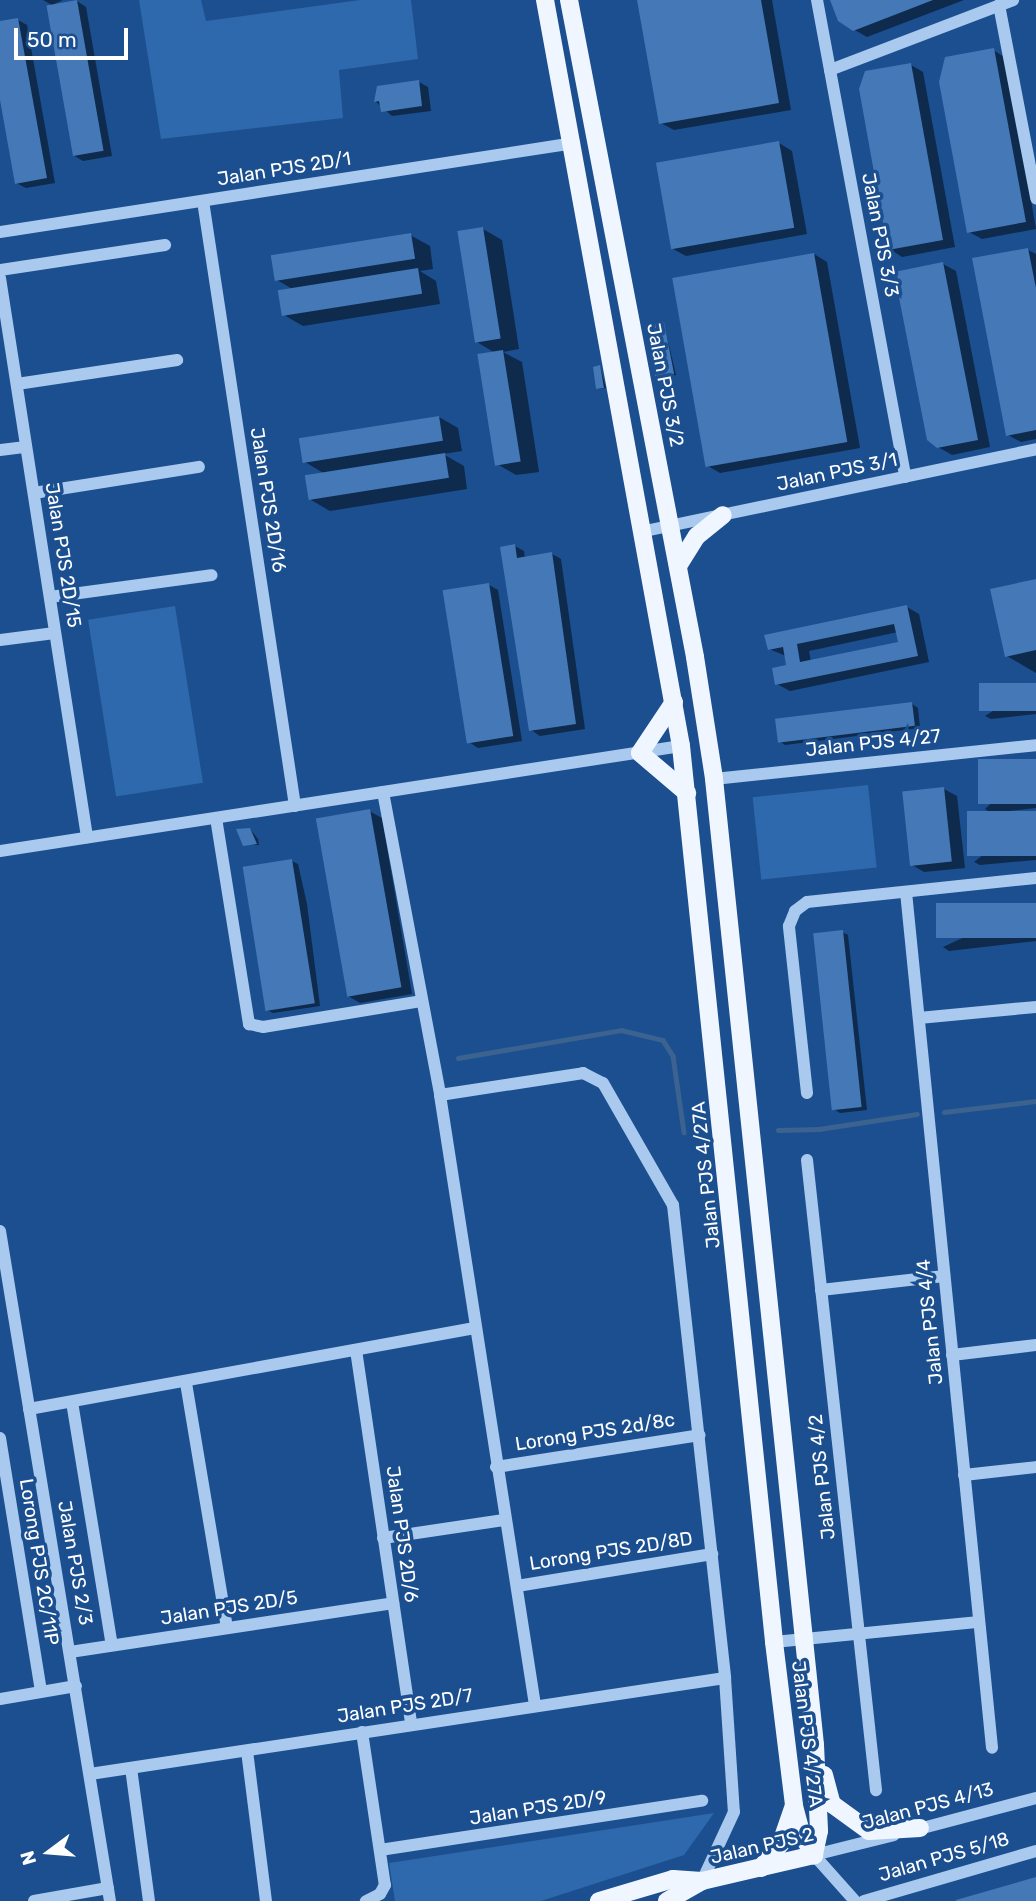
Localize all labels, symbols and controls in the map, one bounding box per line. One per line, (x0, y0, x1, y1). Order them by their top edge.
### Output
scale bar (18, 14, 131, 58)
text: 50 m (27, 27, 77, 52)
street label: Jalan PJS 2D/1 (215, 147, 353, 191)
street label: Jalan PJS 3/3 (857, 171, 903, 299)
street label: Jalan PJS 3/2 (642, 321, 688, 449)
street label: Jalan PJS 2D/16 (245, 426, 291, 574)
street label: Jalan PJS 3/1 (775, 448, 899, 496)
street label: Jalan PJS 2D/15 (40, 481, 86, 629)
street label: Jalan PJS 4/27 (804, 725, 942, 761)
street label: Jalan PJS 4/27A (687, 1100, 725, 1250)
street label: Jalan PJS 4/4 (912, 1258, 948, 1386)
street label: Lorong PJS 2d/8c (514, 1408, 676, 1456)
street label: Jalan PJS 4/2 (804, 1413, 840, 1541)
street label: Jalan PJS 2D/6 (381, 1464, 423, 1604)
street label: Lorong PJS 2C/11P (15, 1477, 63, 1647)
street label: Jalan PJS 2/3 (53, 1499, 97, 1627)
street label: Lorong PJS 2D/8D (528, 1527, 694, 1575)
street label: Jalan PJS 2D/5 (159, 1586, 299, 1630)
street label: Jalan PJS 4/27A (787, 1659, 827, 1809)
street label: Jalan PJS 2D/7 (336, 1684, 474, 1728)
street label: Jalan PJS 4/13 (860, 1778, 996, 1834)
street label: Jalan PJS 2D/9 (468, 1786, 608, 1830)
north arrow (14, 1817, 84, 1887)
street label: Jalan PJS 2 (708, 1823, 816, 1869)
street label: Jalan PJS 5/18 (876, 1827, 1012, 1887)
text: N (15, 1848, 41, 1868)

